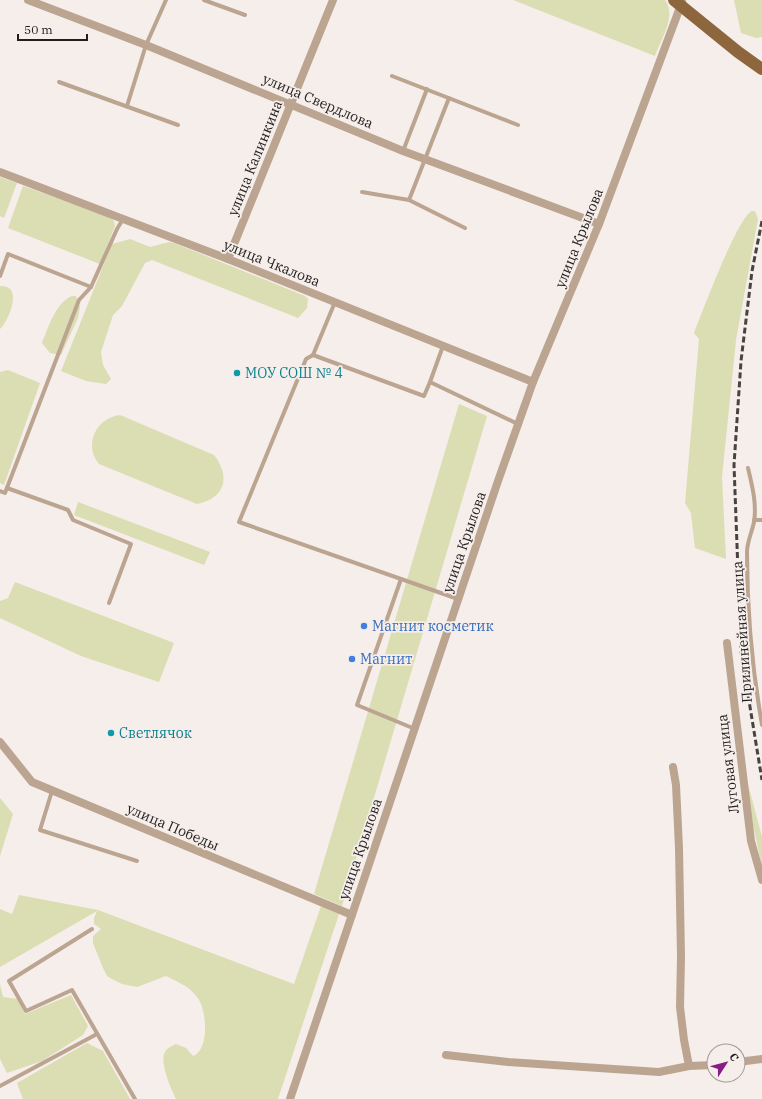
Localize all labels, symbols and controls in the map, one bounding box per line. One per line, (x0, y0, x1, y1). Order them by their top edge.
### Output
scale bar (18, 16, 87, 42)
text: 50 m (24, 22, 53, 37)
street label: улица Свердлова (260, 70, 376, 133)
street label: улица Калинкина (224, 97, 287, 218)
street label: улица Крылова (551, 185, 607, 290)
street label: улица Чкалова (221, 235, 323, 291)
place label: МОУ СОШ № 4 (245, 364, 343, 382)
marker: МОУ СОШ № 4 (232, 368, 242, 378)
street label: улица Крылова (438, 489, 490, 595)
street label: Прилинейная улица (728, 560, 756, 704)
place label: Магнит косметик (372, 617, 494, 635)
marker: Магнит косметик (359, 621, 369, 631)
place label: Магнит (360, 650, 412, 668)
marker: Магнит (347, 654, 357, 664)
street label: Луговая улица (713, 713, 743, 815)
place label: Светлячок (119, 724, 192, 742)
marker: Светлячок (106, 728, 116, 738)
street label: улица Крылова (334, 796, 386, 902)
street label: улица Победы (124, 799, 222, 855)
north arrow (706, 1043, 746, 1083)
text: С (726, 1050, 742, 1064)

